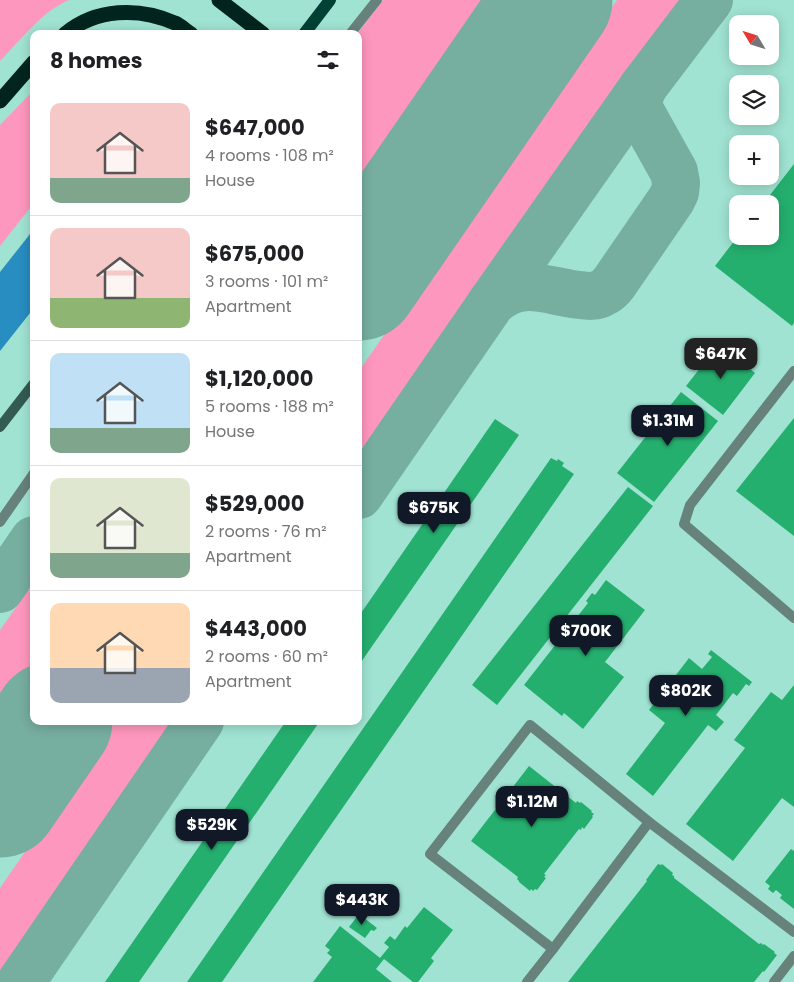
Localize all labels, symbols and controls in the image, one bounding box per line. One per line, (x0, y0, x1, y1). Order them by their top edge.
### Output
north arrow (729, 15, 779, 65)
map controls (729, 15, 779, 245)
text: 8 homes (50, 46, 142, 75)
icon: filters (314, 46, 342, 74)
button: layers (729, 75, 779, 125)
text: $647,000 (205, 113, 305, 142)
icon: home (90, 123, 150, 183)
button: + (729, 135, 779, 185)
text: 4 rooms · 108 m² (205, 144, 334, 167)
text: House (205, 169, 255, 192)
button: − (729, 195, 779, 245)
text: $675,000 (205, 239, 304, 268)
icon: home (90, 248, 150, 308)
text: 3 rooms · 101 m² (205, 270, 328, 293)
text: Apartment (205, 295, 292, 318)
pin: $647K (686, 338, 756, 380)
text: $647K (695, 342, 747, 365)
text: $1,120,000 (205, 364, 313, 393)
icon: home (90, 373, 150, 433)
text: 5 rooms · 188 m² (205, 395, 334, 418)
pin: $1.31M (627, 404, 709, 447)
text: $1.31M (642, 409, 694, 432)
text: House (205, 420, 255, 443)
text: $529,000 (205, 489, 304, 518)
pin: $675K (399, 492, 469, 534)
text: $675K (409, 496, 459, 519)
icon: home (90, 498, 150, 558)
text: 2 rooms · 76 m² (205, 520, 327, 543)
text: Apartment (205, 545, 292, 568)
text: $443,000 (205, 614, 307, 643)
pin: $700K (551, 614, 621, 657)
text: $700K (560, 619, 612, 642)
icon: home (90, 623, 150, 683)
text: 2 rooms · 60 m² (205, 645, 328, 668)
text: Apartment (205, 670, 292, 693)
pin: $802K (651, 674, 721, 717)
text: $802K (660, 679, 712, 702)
pin: $1.12M (491, 786, 573, 828)
text: $1.12M (507, 790, 557, 813)
pin: $529K (177, 808, 247, 851)
text: $529K (186, 813, 238, 836)
pin: $443K (327, 884, 397, 926)
text: $443K (335, 888, 389, 911)

